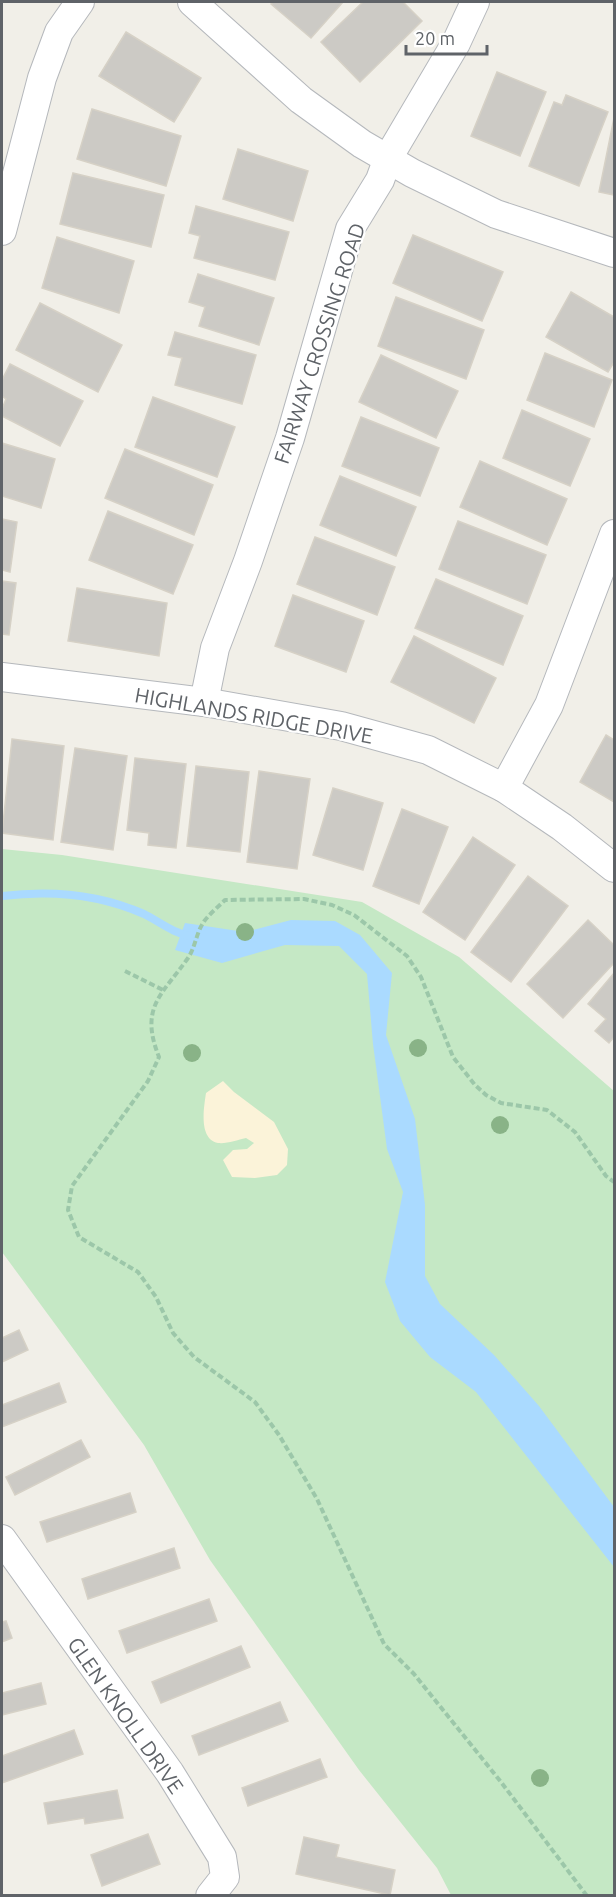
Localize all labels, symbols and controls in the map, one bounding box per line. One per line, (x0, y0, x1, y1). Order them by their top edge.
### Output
scale bar (406, 18, 487, 56)
text: 20 m (415, 28, 455, 48)
street label: FAIRWAY CROSSING ROAD (269, 220, 369, 466)
street label: HIGHLANDS RIDGE DRIVE (133, 682, 375, 748)
street label: GLEN KNOLL DRIVE (63, 1632, 189, 1798)

